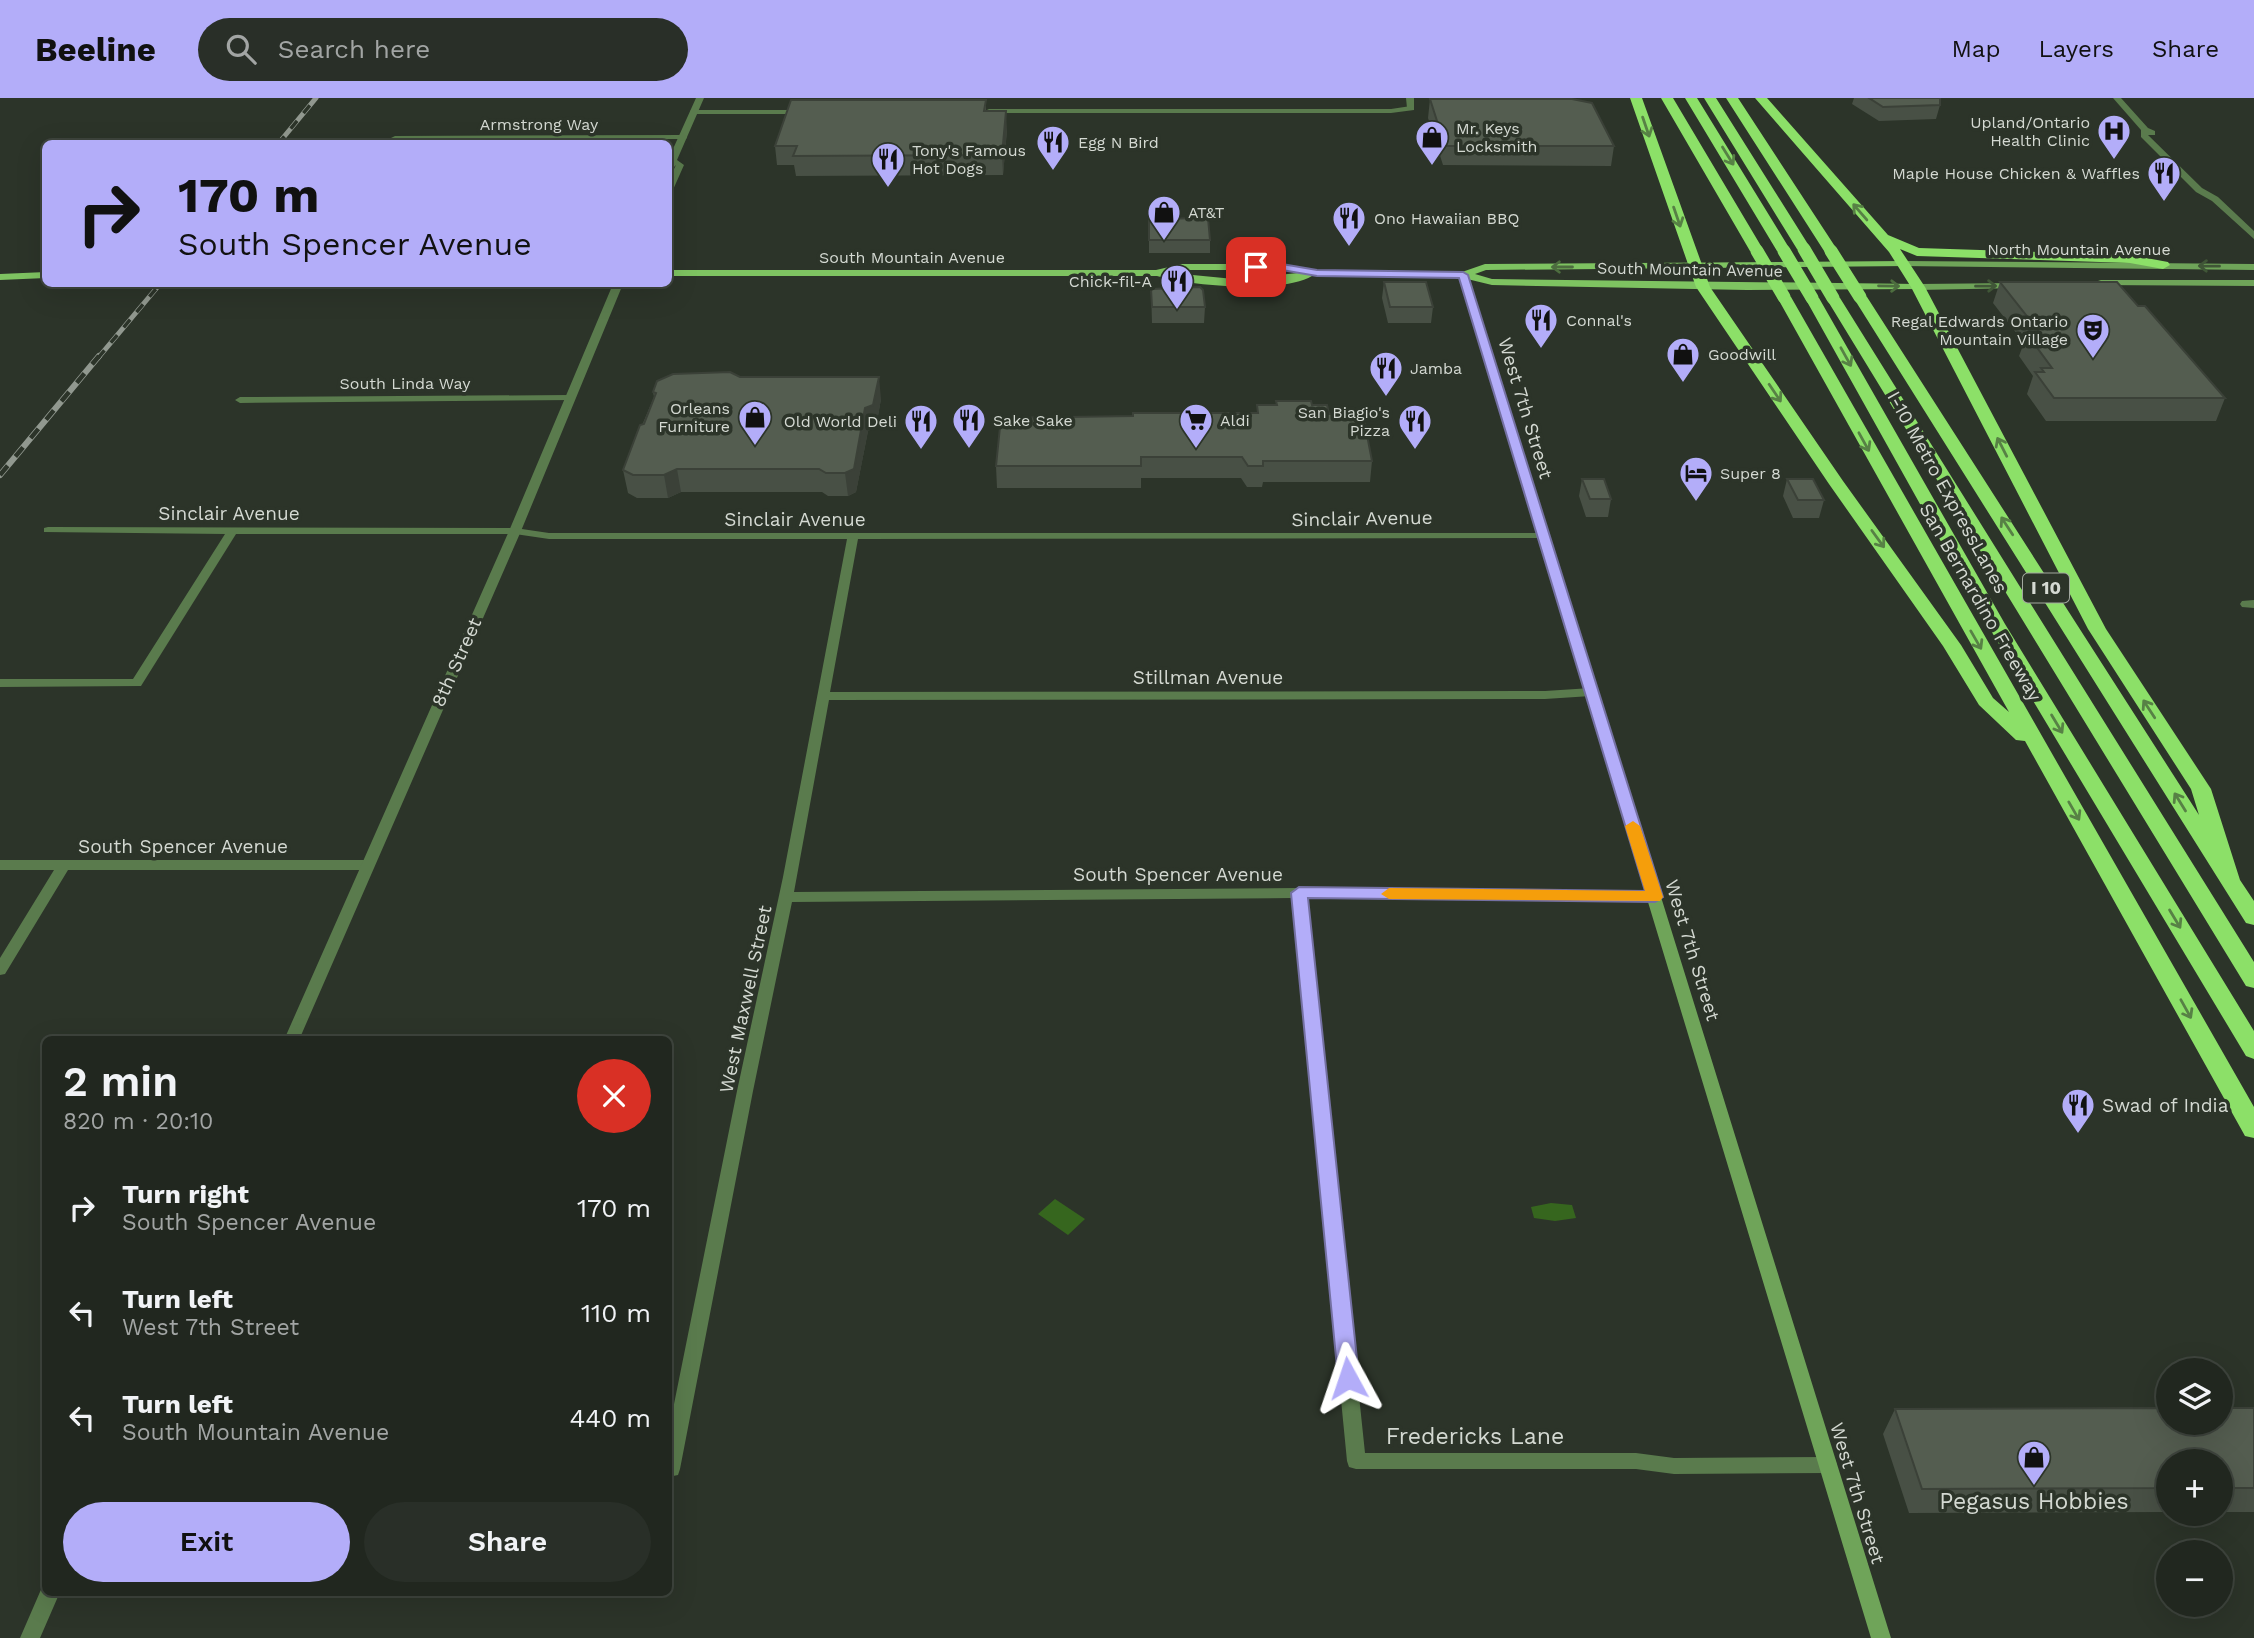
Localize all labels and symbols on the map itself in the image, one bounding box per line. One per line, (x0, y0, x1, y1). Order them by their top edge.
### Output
hospital icon: Upland/Ontario Health Clinic (2095, 112, 2133, 161)
place label: Upland/Ontario Health Clinic (1970, 113, 2090, 150)
street label: Armstrong Way (480, 115, 599, 134)
one-way arrow (1641, 115, 1653, 137)
shop icon: Mr. Keys Locksmith (1413, 118, 1451, 167)
place label: Mr. Keys Locksmith (1456, 119, 1537, 156)
restaurant icon: Egg N Bird (1034, 123, 1072, 172)
place label: Egg N Bird (1078, 133, 1159, 152)
restaurant icon: Tony's Famous Hot Dogs (869, 140, 907, 189)
place label: Tony's Famous Hot Dogs (912, 141, 1026, 178)
one-way arrow (1721, 145, 1735, 165)
restaurant icon: Maple House Chicken & Waffles (2145, 154, 2183, 203)
place label: Maple House Chicken & Waffles (1892, 164, 2140, 183)
shop icon: AT&T (1145, 193, 1183, 242)
restaurant icon: Ono Hawaiian BBQ (1330, 199, 1368, 248)
place label: AT&T (1188, 203, 1225, 222)
one-way arrow (1852, 203, 1868, 221)
one-way arrow (1672, 206, 1684, 228)
place label: Ono Hawaiian BBQ (1374, 209, 1519, 228)
pin (1226, 237, 1286, 297)
street label: North Mountain Avenue (1987, 240, 2171, 259)
street label: South Mountain Avenue (819, 248, 1005, 267)
street label: South Mountain Avenue (1597, 258, 1783, 281)
one-way arrow (2197, 259, 2220, 273)
one-way arrow (1551, 260, 1574, 274)
restaurant icon: Chick-fil-A (1158, 262, 1196, 311)
place label: Chick-fil-A (1069, 272, 1152, 291)
one-way arrow (1877, 279, 1900, 293)
one-way arrow (1974, 279, 1997, 293)
restaurant icon: Connal's (1522, 301, 1560, 350)
place label: Connal's (1566, 311, 1632, 330)
theatre icon: Regal Edwards Ontario Mountain Village (2074, 311, 2112, 360)
place label: Regal Edwards Ontario Mountain Village (1891, 312, 2068, 349)
street label: West 7th Street (1493, 335, 1558, 482)
shop icon: Goodwill (1664, 335, 1702, 384)
place label: Goodwill (1708, 345, 1776, 364)
one-way arrow (1839, 347, 1853, 367)
restaurant icon: Jamba (1367, 349, 1405, 398)
place label: Jamba (1410, 359, 1462, 378)
street label: South Linda Way (340, 374, 471, 393)
one-way arrow (1768, 383, 1782, 402)
street label: I-10 Metro ExpressLanes (1882, 387, 2013, 597)
shop icon: Orleans Furniture (736, 398, 774, 447)
place label: Orleans Furniture (658, 399, 730, 436)
restaurant icon: Sake Sake (950, 401, 988, 450)
supermarket icon: Aldi (1177, 401, 1215, 450)
restaurant icon: Old World Deli (902, 402, 940, 451)
restaurant icon: San Biagio's Pizza (1396, 402, 1434, 451)
place label: San Biagio's Pizza (1298, 403, 1390, 440)
place label: Sake Sake (993, 411, 1073, 430)
place label: Aldi (1220, 411, 1250, 430)
place label: Old World Deli (784, 412, 897, 431)
one-way arrow (1858, 431, 1871, 452)
one-way arrow (1995, 437, 2009, 458)
hotel icon: Super 8 (1677, 454, 1715, 503)
place label: Super 8 (1720, 464, 1781, 483)
street label: San Bernardino Freeway (1915, 499, 2047, 705)
street label: Sinclair Avenue (158, 502, 300, 525)
street label: Sinclair Avenue (1291, 506, 1433, 531)
street label: Sinclair Avenue (724, 508, 866, 531)
one-way arrow (1999, 517, 2013, 537)
one-way arrow (1870, 529, 1885, 548)
road number: I 10 (2023, 574, 2069, 602)
street label: 8th Street (427, 614, 486, 710)
one-way arrow (1969, 630, 1983, 650)
street label: Stillman Avenue (1133, 666, 1283, 689)
one-way arrow (2142, 700, 2156, 720)
one-way arrow (2050, 714, 2064, 734)
one-way arrow (2173, 792, 2187, 812)
one-way arrow (2067, 801, 2081, 821)
street label: South Spencer Avenue (78, 835, 288, 858)
street label: South Spencer Avenue (1073, 863, 1283, 886)
street label: West 7th Street (1660, 877, 1725, 1024)
street label: West Maxwell Street (714, 903, 777, 1095)
one-way arrow (2168, 908, 2182, 928)
one-way arrow (2180, 998, 2193, 1019)
restaurant icon: Swad of India (2059, 1086, 2097, 1135)
place label: Swad of India (2102, 1094, 2229, 1117)
position arrow (1311, 1341, 1385, 1415)
street label: West 7th Street (1825, 1420, 1890, 1567)
street label: Fredericks Lane (1386, 1423, 1564, 1450)
shop icon: Pegasus Hobbies (2015, 1438, 2053, 1487)
place label: Pegasus Hobbies (1939, 1488, 2129, 1515)

